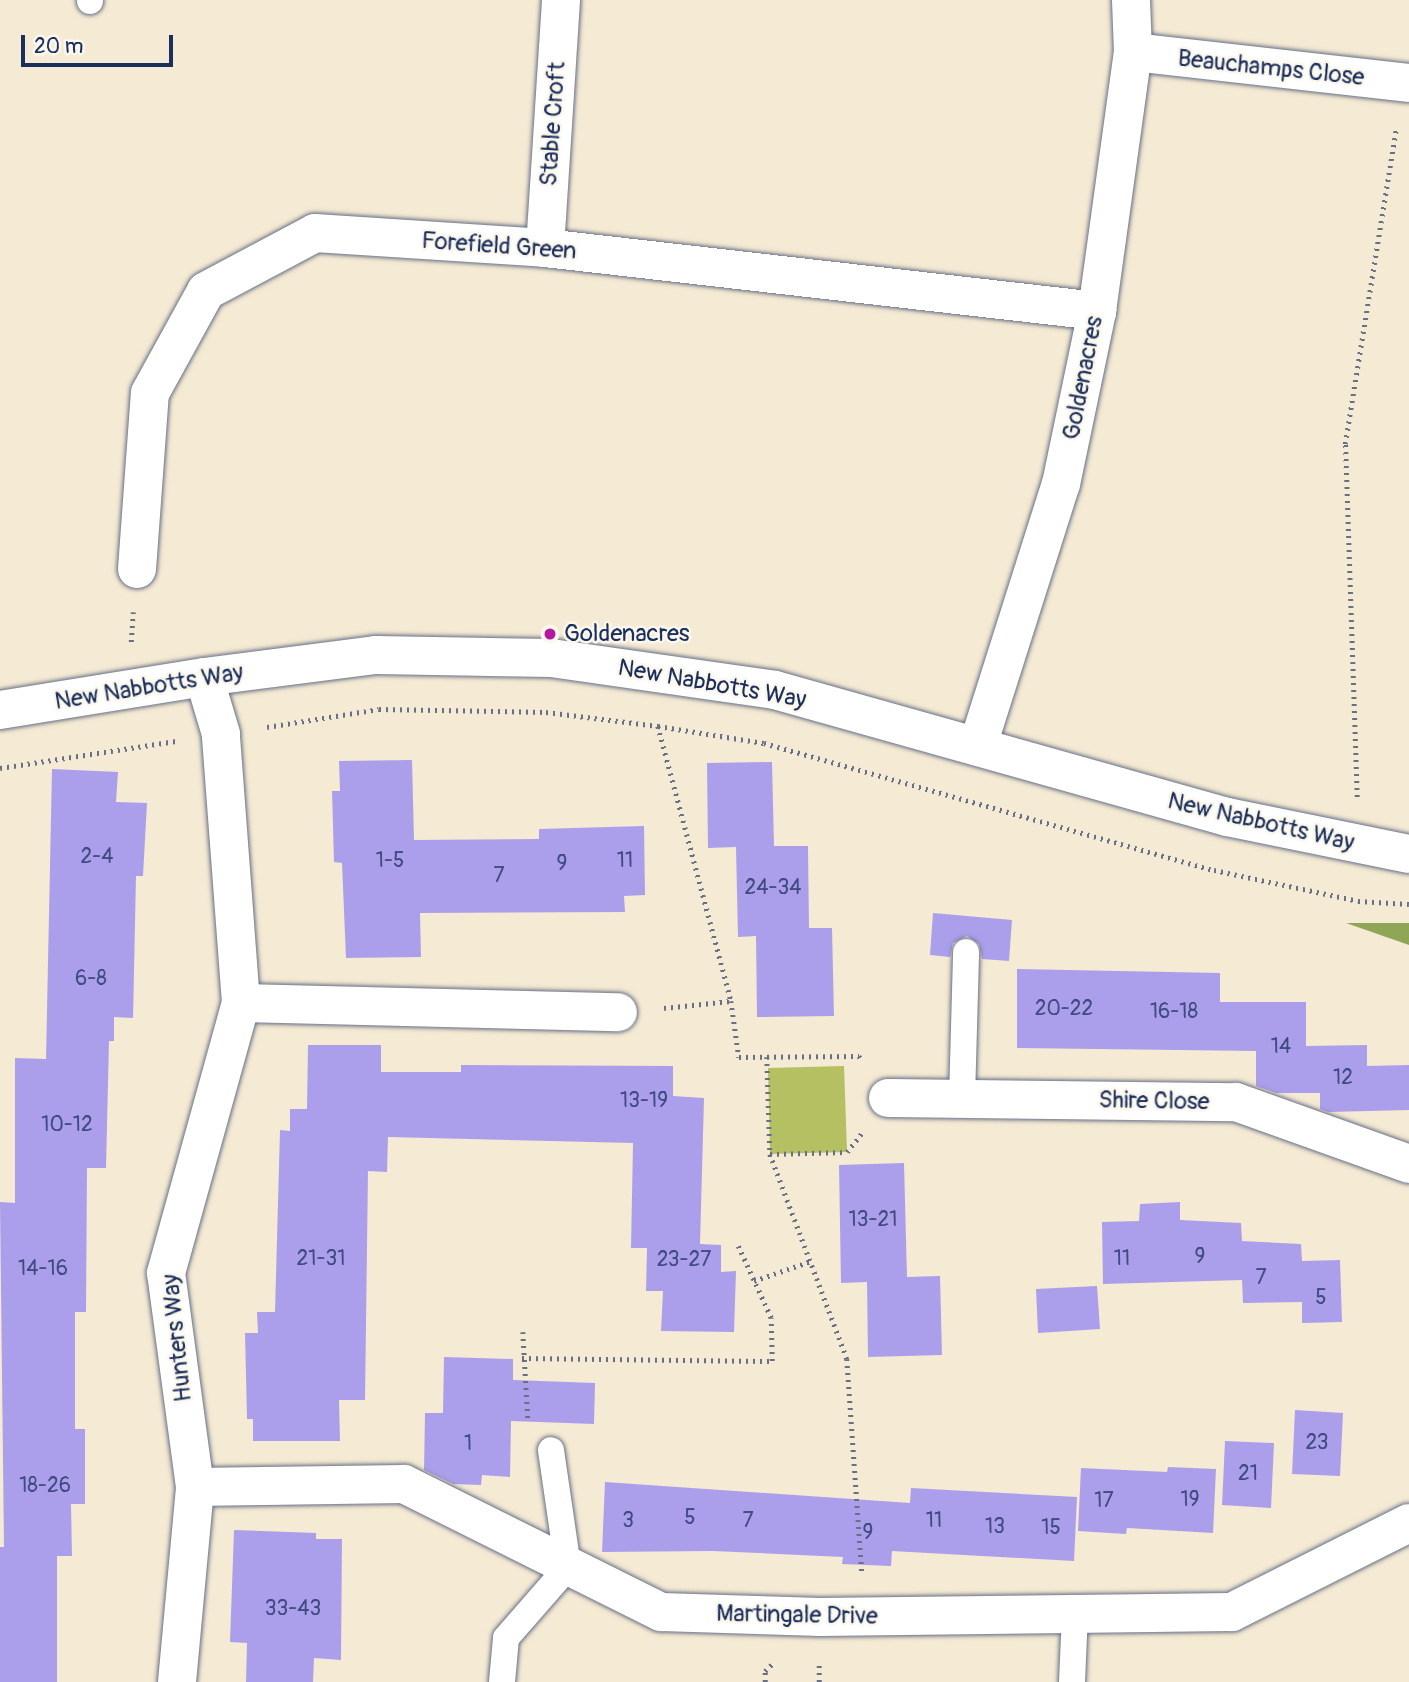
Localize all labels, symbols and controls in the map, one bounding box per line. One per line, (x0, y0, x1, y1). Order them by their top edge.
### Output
scale bar (24, 21, 177, 65)
text: 20 m (34, 33, 83, 60)
street label: Beauchamps Close (1176, 44, 1366, 92)
street label: Stable Croft (534, 61, 572, 187)
street label: Forefield Green (421, 226, 577, 266)
street label: Goldenacres (1057, 314, 1109, 442)
place label: Goldenacres (564, 620, 689, 648)
marker: Goldenacres (542, 626, 558, 642)
street label: New Nabbotts Way (616, 653, 808, 715)
street label: New Nabbotts Way (53, 658, 245, 716)
street label: New Nabbotts Way (1165, 787, 1357, 857)
house number: 2-4 (81, 844, 113, 870)
house number: 1-5 (376, 848, 404, 874)
house number: 11 (617, 848, 633, 874)
house number: 9 (557, 851, 567, 877)
house number: 7 (493, 863, 505, 889)
house number: 24-34 (745, 875, 801, 901)
house number: 6-8 (75, 966, 107, 992)
house number: 20-22 (1035, 996, 1093, 1022)
house number: 16-18 (1150, 999, 1198, 1025)
house number: 14 (1271, 1034, 1291, 1060)
house number: 12 (1333, 1065, 1353, 1091)
street label: Shire Close (1098, 1086, 1210, 1116)
house number: 13-19 (620, 1088, 668, 1114)
house number: 10-12 (41, 1112, 93, 1138)
house number: 13-21 (849, 1207, 897, 1233)
house number: 9 (1195, 1244, 1205, 1270)
house number: 21-31 (297, 1246, 345, 1272)
house number: 11 (1114, 1246, 1130, 1272)
house number: 23-27 (657, 1247, 711, 1273)
house number: 14-16 (18, 1256, 68, 1282)
house number: 7 (1255, 1265, 1267, 1291)
street label: Hunters Way (156, 1273, 198, 1403)
house number: 5 (1315, 1285, 1327, 1311)
house number: 23 (1306, 1430, 1328, 1456)
house number: 1 (464, 1431, 472, 1457)
house number: 21 (1238, 1461, 1258, 1487)
house number: 18-26 (19, 1473, 71, 1499)
house number: 19 (1180, 1487, 1200, 1513)
house number: 17 (1094, 1488, 1114, 1514)
house number: 5 (684, 1505, 696, 1531)
house number: 3 (622, 1508, 634, 1534)
house number: 7 (742, 1508, 754, 1534)
house number: 11 (926, 1508, 942, 1534)
house number: 13 (985, 1514, 1005, 1540)
house number: 15 (1041, 1515, 1061, 1541)
house number: 9 (863, 1520, 873, 1546)
house number: 33-43 (265, 1596, 321, 1622)
street label: Martingale Drive (716, 1599, 878, 1631)

